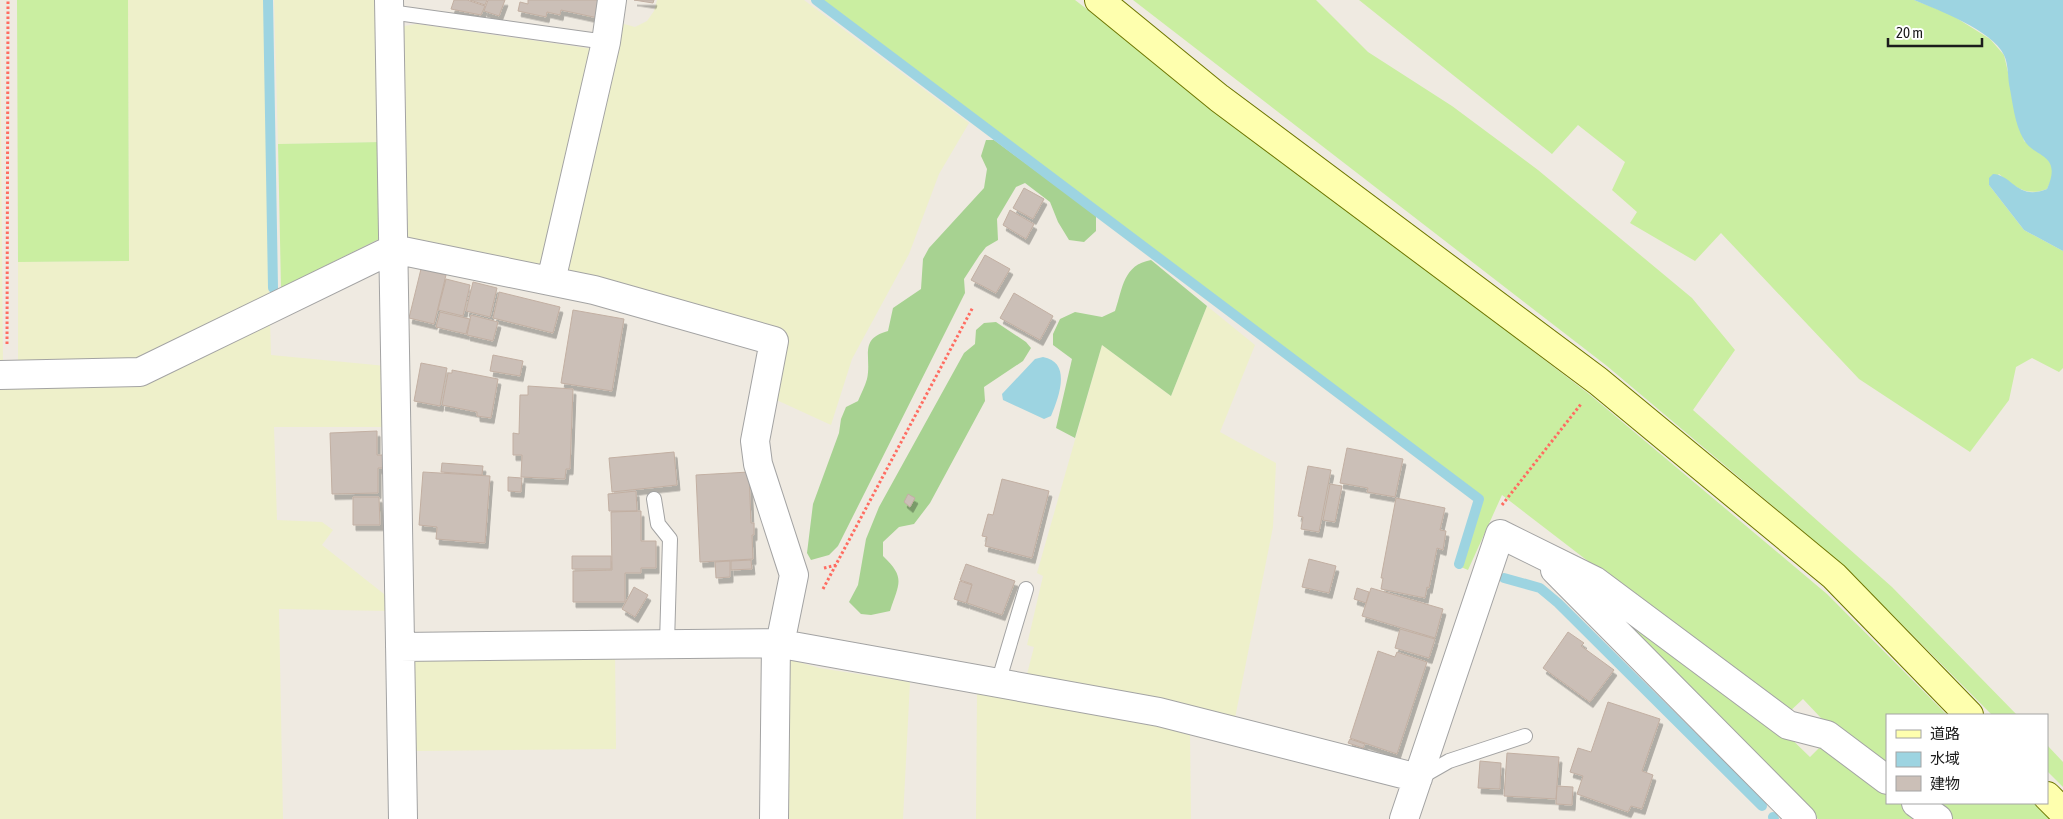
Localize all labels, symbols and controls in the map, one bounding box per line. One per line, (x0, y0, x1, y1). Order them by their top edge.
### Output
scale bar (1888, 15, 1982, 47)
text: 20 m (1896, 24, 1923, 41)
legend (1886, 714, 2048, 804)
text: 道路 (1930, 725, 1960, 742)
text: 水域 (1930, 750, 1960, 767)
text: 建物 (1930, 775, 1960, 792)

